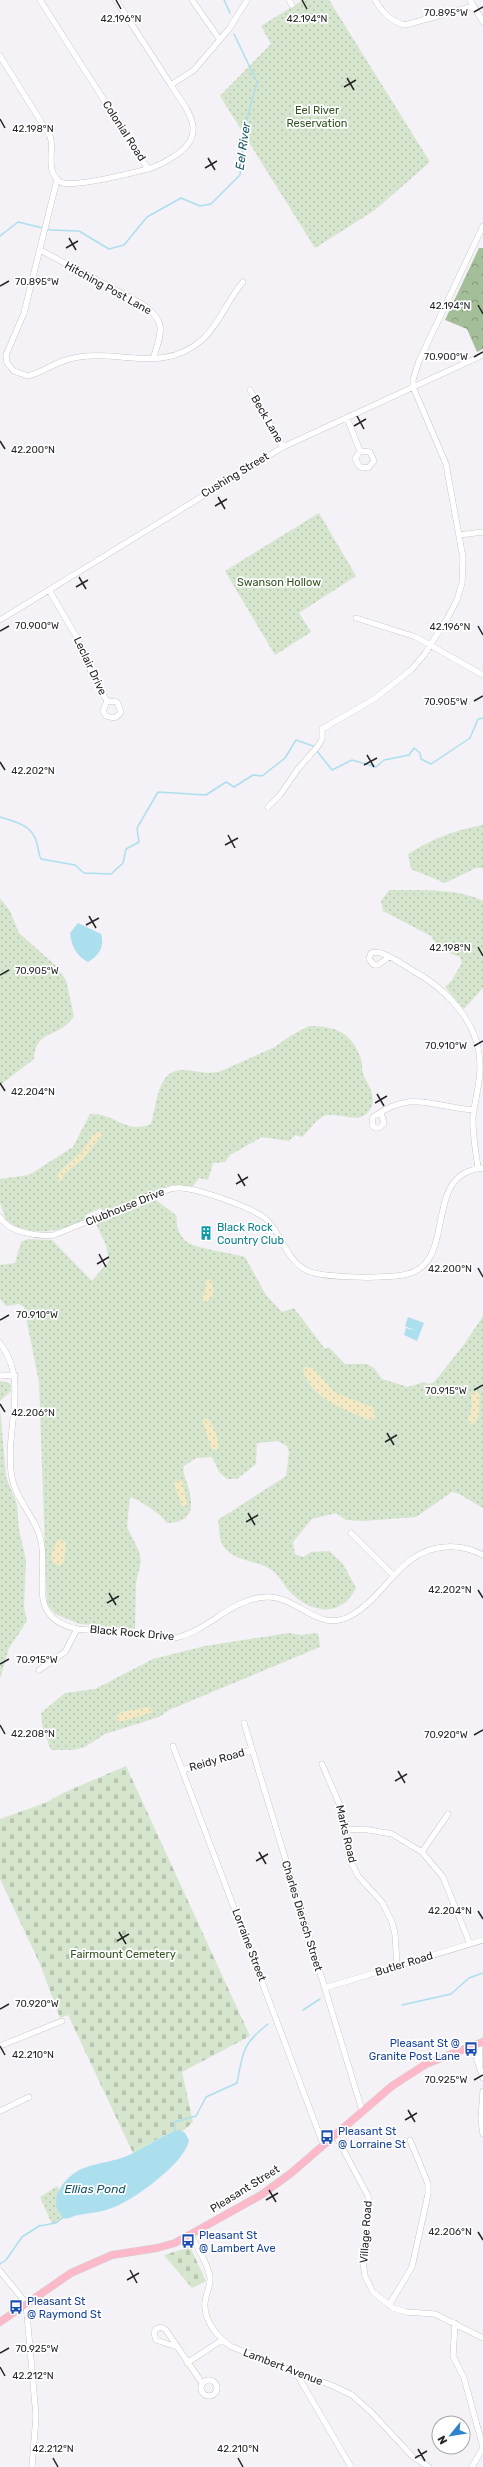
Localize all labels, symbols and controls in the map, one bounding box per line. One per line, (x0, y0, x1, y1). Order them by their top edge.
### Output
text: 70.895°W (424, 7, 468, 19)
text: 42.196°N (101, 13, 141, 25)
text: 42.194°N (286, 13, 328, 25)
street label: Colonial Road (100, 98, 148, 164)
park label: Eel River Reservation (286, 104, 348, 130)
water label: Eel River (233, 121, 253, 171)
text: 42.198°N (12, 123, 54, 135)
street label: Hitching Post Lane (62, 259, 154, 317)
text: 70.895°W (15, 276, 59, 288)
text: 42.194°N (429, 300, 471, 312)
text: 70.900°W (424, 351, 468, 363)
street label: Beck Lane (248, 393, 286, 445)
text: 42.200°N (11, 444, 55, 456)
street label: Cushing Street (199, 449, 272, 500)
park label: Swanson Hollow (237, 576, 321, 589)
text: 70.900°W (15, 620, 59, 632)
text: 42.196°N (430, 621, 470, 633)
street label: Leclair Drive (71, 635, 109, 697)
text: 70.905°W (424, 696, 468, 708)
text: 42.202°N (11, 765, 55, 777)
text: 42.198°N (429, 942, 471, 954)
text: 70.905°W (15, 965, 59, 977)
text: 70.910°W (425, 1040, 467, 1052)
text: 42.204°N (11, 1086, 55, 1098)
street label: Clubhouse Drive (84, 1185, 166, 1229)
place label: Black Rock Country Club (217, 1221, 284, 1247)
building icon: Black Rock Country Club (198, 1225, 214, 1241)
text: 42.200°N (428, 1263, 472, 1275)
text: 70.910°W (16, 1309, 58, 1321)
text: 70.915°W (425, 1385, 467, 1397)
text: 42.206°N (11, 1407, 55, 1419)
text: 42.202°N (428, 1584, 472, 1596)
street label: Black Rock Drive (89, 1623, 175, 1643)
text: 70.915°W (16, 1654, 58, 1666)
text: 42.208°N (11, 1728, 55, 1740)
text: 70.920°W (424, 1729, 468, 1741)
street label: Reidy Road (188, 1746, 246, 1774)
street label: Marks Road (333, 1804, 359, 1864)
street label: Charles Diersch Street (279, 1859, 325, 1973)
text: 42.204°N (428, 1905, 472, 1917)
street label: Lorraine Street (229, 1907, 269, 1984)
park label: Fairmount Cemetery (70, 1948, 176, 1961)
street label: Butler Road (374, 1949, 434, 1979)
text: 70.920°W (15, 1998, 59, 2010)
place label: Pleasant St @ Granite Post Lane (369, 2037, 460, 2063)
bus stop icon: Pleasant St @ Granite Post Lane (463, 2041, 479, 2057)
text: 42.210°N (12, 2049, 54, 2061)
text: 70.925°W (424, 2074, 468, 2086)
place label: Pleasant St @ Lorraine St (338, 2125, 407, 2151)
bus stop icon: Pleasant St @ Lorraine St (319, 2129, 335, 2145)
street label: Pleasant Street (208, 2162, 283, 2215)
water label: Ellias Pond (64, 2182, 126, 2196)
street label: Village Road (357, 2200, 375, 2264)
text: 42.206°N (428, 2226, 472, 2238)
place label: Pleasant St @ Lambert Ave (199, 2229, 276, 2255)
bus stop icon: Pleasant St @ Lambert Ave (180, 2233, 196, 2249)
place label: Pleasant St @ Raymond St (27, 2295, 102, 2321)
bus stop icon: Pleasant St @ Raymond St (8, 2299, 24, 2315)
text: 70.925°W (15, 2343, 59, 2355)
street label: Lambert Avenue (241, 2346, 325, 2388)
text: 42.212°N (12, 2370, 54, 2382)
north arrow (431, 2415, 471, 2455)
text: N (435, 2433, 450, 2446)
text: 42.212°N (32, 2443, 74, 2455)
text: 42.210°N (217, 2443, 259, 2455)

